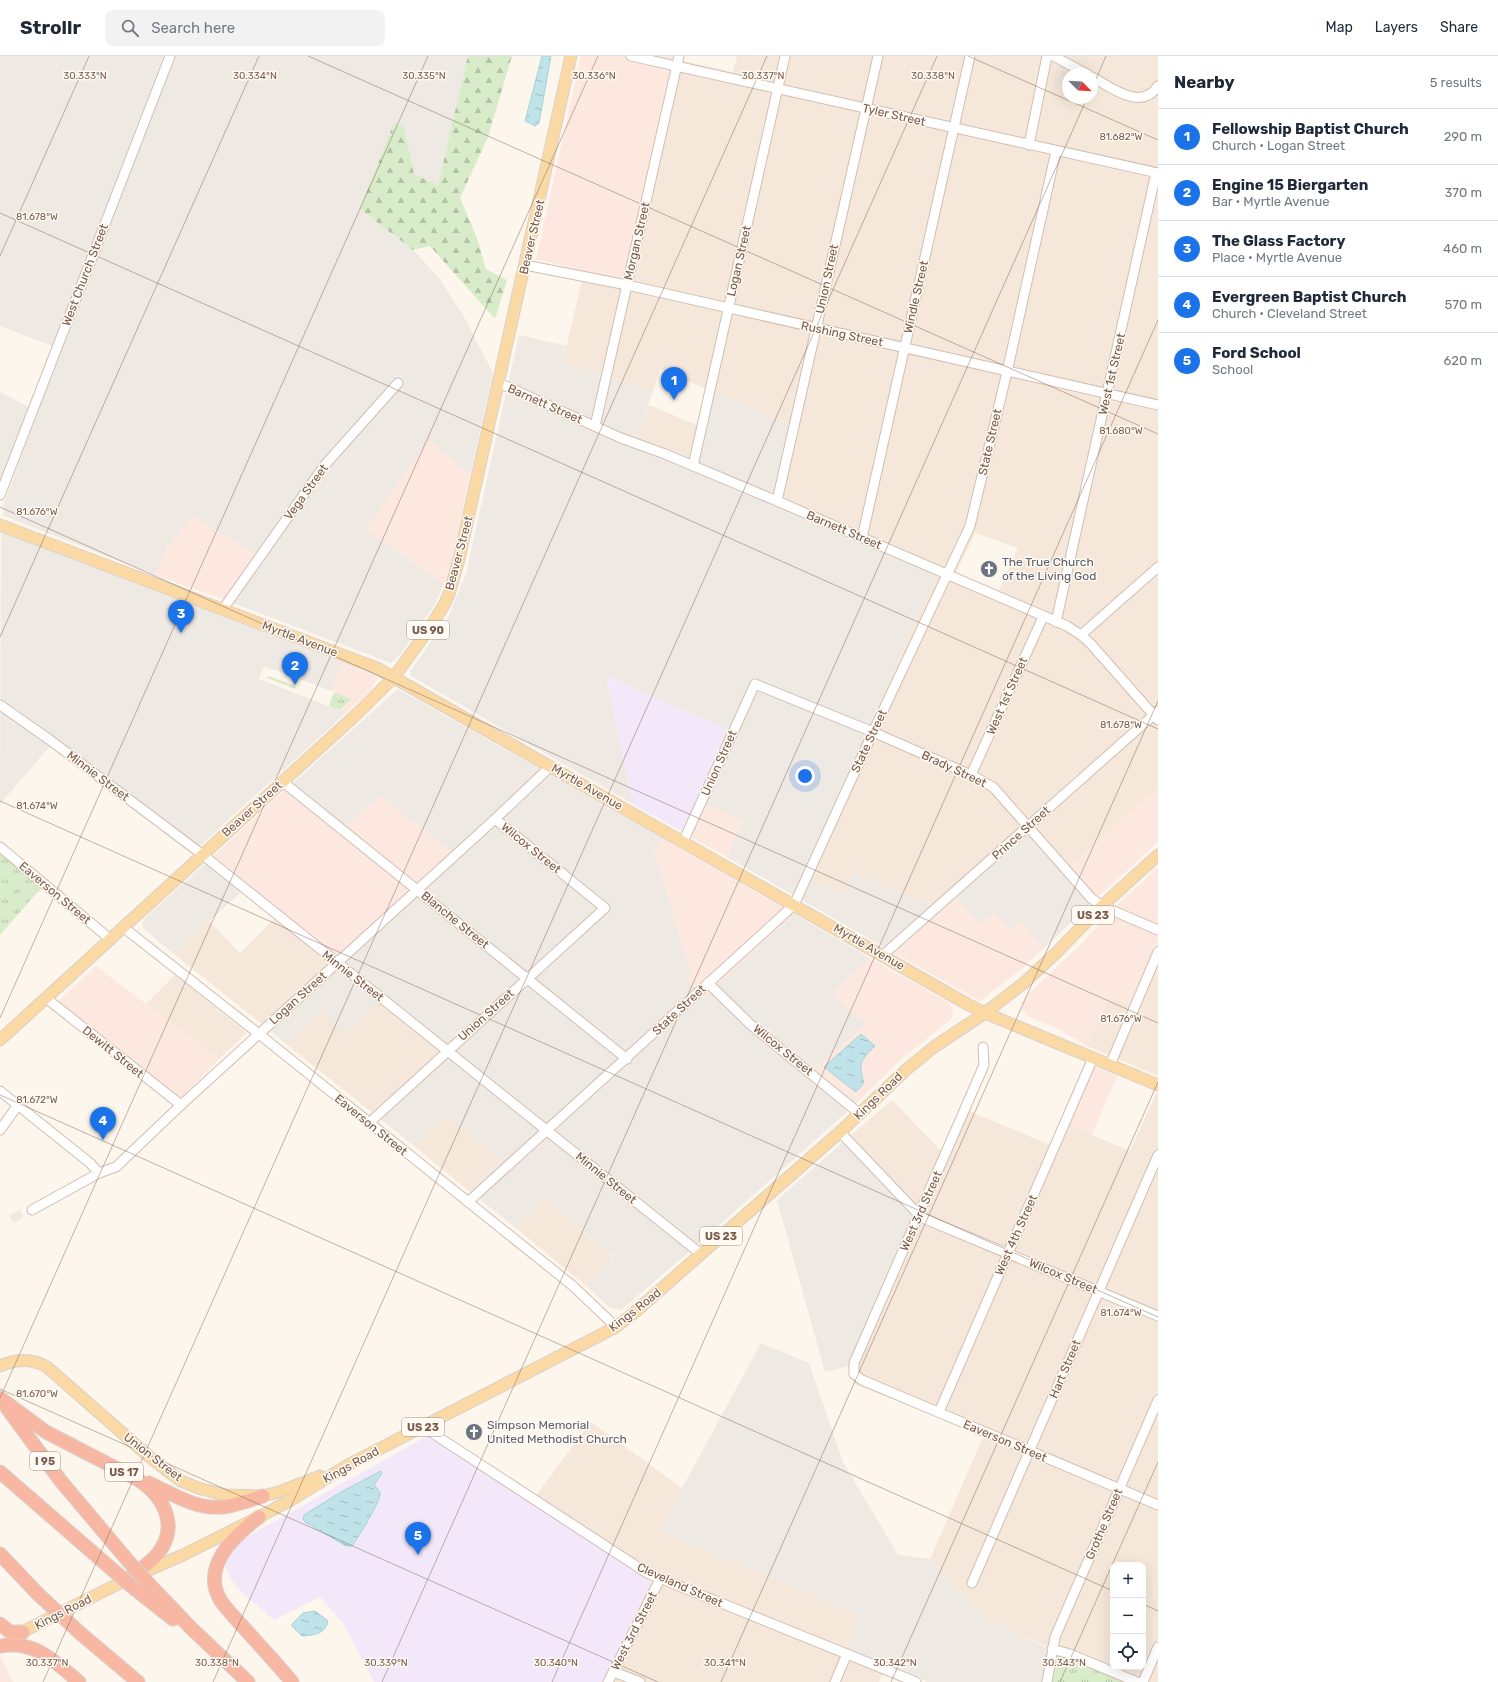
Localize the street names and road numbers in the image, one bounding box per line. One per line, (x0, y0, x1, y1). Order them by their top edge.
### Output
street label: Tyler Street (861, 101, 927, 129)
street label: Beaver Street (517, 198, 547, 276)
street label: Morgan Street (621, 200, 653, 281)
street label: West Church Street (59, 222, 111, 328)
street label: Logan Street (724, 224, 754, 298)
street label: Union Street (813, 243, 841, 315)
street label: Windle Street (901, 259, 931, 335)
street label: Rushing Street (800, 318, 885, 350)
street label: West 1st Street (1096, 332, 1128, 416)
street label: Barnett Street (506, 381, 585, 427)
street label: State Street (976, 407, 1005, 477)
street label: Vega Street (281, 461, 331, 523)
street label: Barnett Street (804, 508, 884, 552)
street label: Beaver Street (442, 514, 476, 592)
street label: Myrtle Avenue (260, 618, 340, 660)
road number: US 90 (407, 621, 449, 639)
street label: West 1st Street (984, 655, 1030, 737)
street label: State Street (848, 707, 890, 775)
street label: Union Street (698, 728, 740, 798)
street label: Minnie Street (64, 748, 132, 804)
street label: Brady Street (919, 748, 989, 790)
street label: Myrtle Avenue (549, 761, 625, 813)
street label: Beaver Street (219, 778, 285, 840)
street label: Prince Street (989, 803, 1053, 863)
street label: Wilcox Street (498, 820, 564, 877)
street label: Eaverson Street (16, 859, 94, 927)
street label: Blanche Street (418, 888, 492, 952)
road number: US 23 (1072, 906, 1114, 924)
street label: Myrtle Avenue (831, 921, 907, 973)
street label: Minnie Street (319, 948, 387, 1005)
street label: Logan Street (266, 968, 330, 1027)
street label: State Street (649, 982, 709, 1038)
street label: Union Street (455, 986, 517, 1044)
street label: Wilcox Street (750, 1022, 816, 1079)
street label: Dewitt Street (80, 1023, 147, 1081)
street label: Kings Road (851, 1069, 905, 1123)
street label: Eaverson Street (332, 1091, 410, 1159)
street label: Minnie Street (573, 1149, 639, 1207)
street label: West 3rd Street (897, 1168, 945, 1253)
street label: West 4th Street (992, 1192, 1040, 1278)
road number: US 23 (700, 1227, 742, 1245)
street label: Wilcox Street (1027, 1255, 1100, 1297)
street label: Kings Road (606, 1285, 664, 1335)
street label: Hart Street (1046, 1337, 1084, 1400)
street label: Eaverson Street (961, 1417, 1049, 1465)
road number: US 23 (402, 1418, 444, 1436)
street label: Union Street (121, 1430, 185, 1484)
street label: Kings Road (320, 1444, 382, 1486)
road number: I 95 (30, 1452, 60, 1470)
road number: US 17 (105, 1463, 143, 1481)
street label: Grothe Street (1083, 1486, 1125, 1562)
street label: Cleveland Street (635, 1560, 725, 1610)
street label: West 3rd Street (608, 1589, 660, 1673)
street label: Kings Road (32, 1592, 94, 1632)

